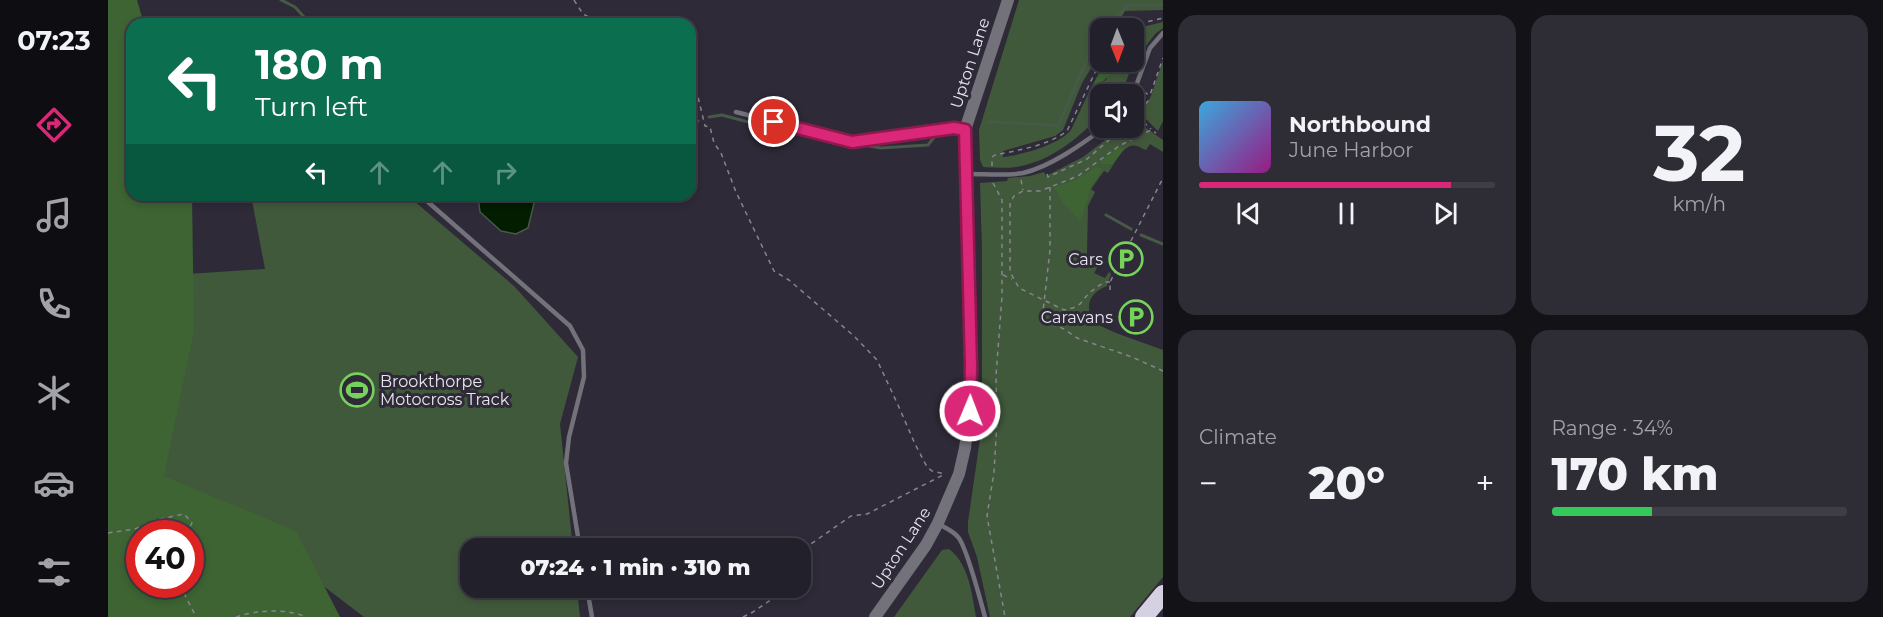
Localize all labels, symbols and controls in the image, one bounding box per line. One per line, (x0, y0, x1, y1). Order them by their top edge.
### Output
street label: Upton Lane (946, 15, 994, 111)
north arrow (1090, 18, 1144, 72)
map controls (1090, 18, 1144, 138)
text: 07:23 (17, 24, 91, 57)
text: 180 m (255, 38, 384, 90)
icon: left (156, 42, 234, 120)
button: sound (1090, 84, 1144, 138)
text: Turn left (255, 90, 368, 123)
pin (748, 96, 799, 147)
icon: directions (33, 104, 75, 146)
icon: arrive (757, 105, 790, 138)
text: 32 (1653, 105, 1745, 201)
text: Northbound (1289, 111, 1431, 138)
text: June Harbor (1289, 138, 1413, 162)
icon: left (300, 156, 333, 189)
icon: ahead (363, 156, 396, 189)
icon: ahead (426, 156, 459, 189)
icon: right (489, 156, 522, 189)
text: km/h (1673, 192, 1726, 216)
icon: music (33, 194, 75, 236)
icon: previous (1232, 197, 1265, 230)
icon: pause (1330, 197, 1363, 230)
icon: next (1429, 197, 1462, 230)
parking icon: Cars (1108, 241, 1144, 277)
place label: Cars (1068, 250, 1103, 269)
icon: phone (33, 283, 75, 325)
parking icon: Caravans (1118, 299, 1154, 335)
place label: Caravans (1041, 308, 1113, 327)
icon: climate (33, 372, 75, 414)
sports icon: Brookthorpe Motocross Track (339, 372, 375, 408)
place label: Brookthorpe Motocross Track (380, 372, 510, 409)
position arrow (938, 379, 1002, 443)
text: Range · 34% (1552, 416, 1673, 440)
text: Climate (1199, 425, 1277, 449)
text: 170 km (1552, 446, 1719, 501)
text: 20° (1308, 455, 1385, 510)
icon: car (33, 462, 75, 504)
text: − (1199, 463, 1218, 503)
text: + (1476, 463, 1494, 503)
street label: Upton Lane (867, 503, 935, 593)
speed limit sign: 40 (126, 520, 204, 598)
icon: filters (33, 551, 75, 593)
text: 07:24 · 1 min · 310 m (520, 554, 751, 581)

